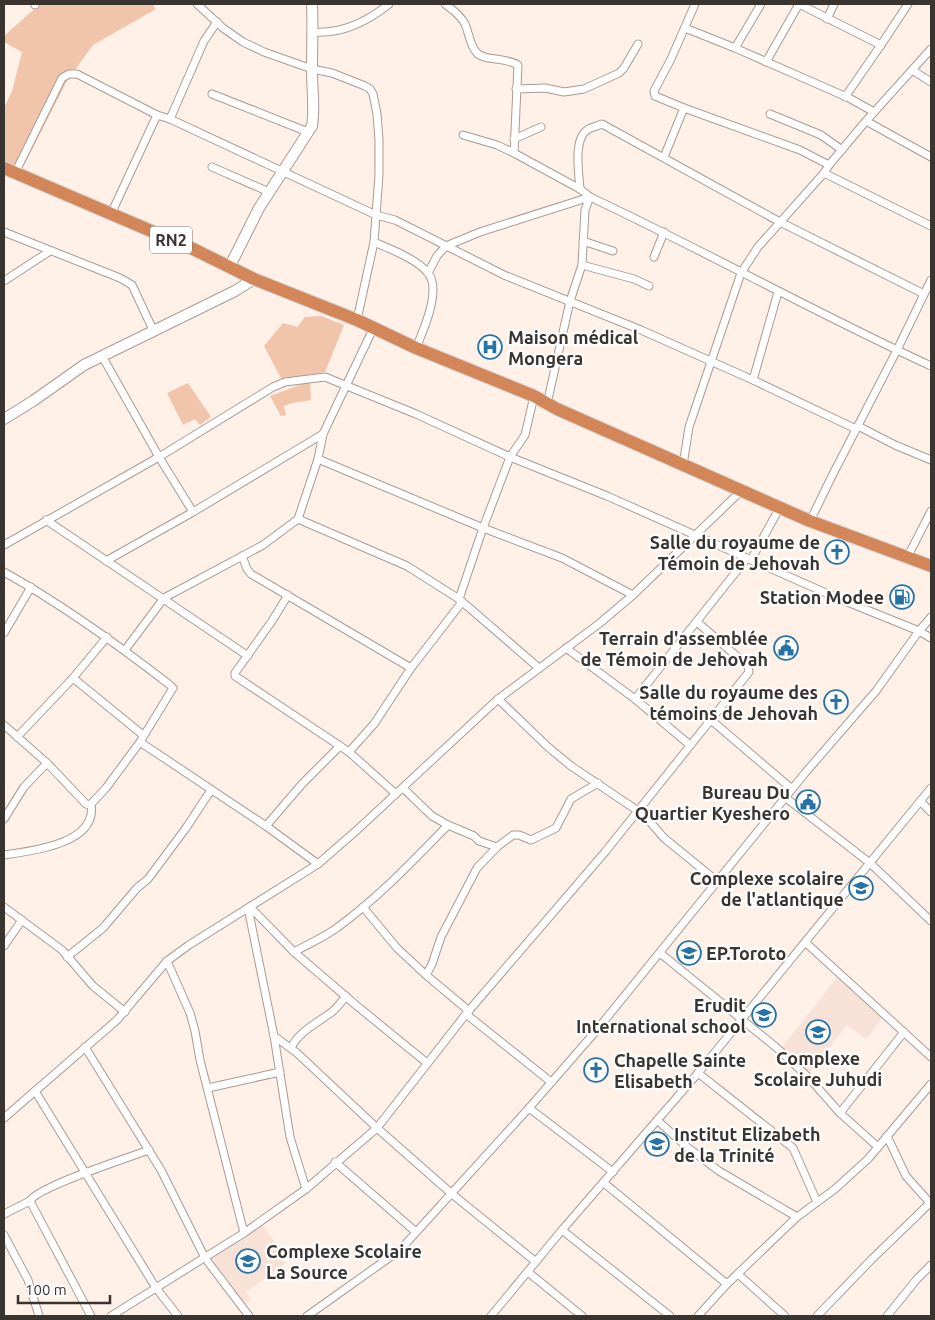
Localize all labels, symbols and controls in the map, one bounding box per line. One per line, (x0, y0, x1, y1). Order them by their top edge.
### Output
road number: RN2 (150, 226, 192, 254)
place label: Maison médical Mongera (508, 327, 639, 368)
hospital icon: Maison médical Mongera (477, 334, 503, 360)
place label: Salle du royaume de Témoin de Jehovah (650, 532, 820, 573)
church icon: Salle du royaume de Témoin de Jehovah (824, 539, 850, 565)
fuel station icon: Station Modee (889, 584, 915, 610)
place label: Station Modee (760, 587, 884, 607)
place label: Terrain d'assemblée de Témoin de Jehovah (580, 628, 768, 669)
public building icon: Terrain d'assemblée de Témoin de Jehovah (773, 635, 799, 661)
place label: Salle du royaume des témoins de Jehovah (639, 682, 818, 723)
church icon: Salle du royaume des témoins de Jehovah (823, 689, 849, 715)
place label: Bureau Du Quartier Kyeshero (635, 782, 790, 823)
public building icon: Bureau Du Quartier Kyeshero (795, 789, 821, 815)
place label: Complexe scolaire de l'atlantique (690, 868, 844, 909)
school or university icon: Complexe scolaire de l'atlantique (848, 875, 874, 901)
school or university icon: EP.Toroto (676, 940, 702, 966)
place label: EP.Toroto (706, 943, 786, 963)
place label: Erudit International school (576, 995, 747, 1036)
school or university icon: Erudit International school (751, 1002, 777, 1028)
school or university icon: Complexe Scolaire Juhudi (805, 1019, 831, 1045)
place label: Complexe Scolaire Juhudi (754, 1048, 882, 1089)
place label: Chapelle Sainte Elisabeth (614, 1050, 746, 1091)
church icon: Chapelle Sainte Elisabeth (583, 1057, 609, 1083)
place label: Institut Elizabeth de la Trinité (674, 1124, 821, 1165)
school or university icon: Institut Elizabeth de la Trinité (644, 1131, 670, 1157)
place label: Complexe Scolaire La Source (266, 1241, 422, 1282)
school or university icon: Complexe Scolaire La Source (235, 1248, 261, 1274)
scale bar (18, 1272, 110, 1304)
text: 100 m (25, 1281, 67, 1298)

